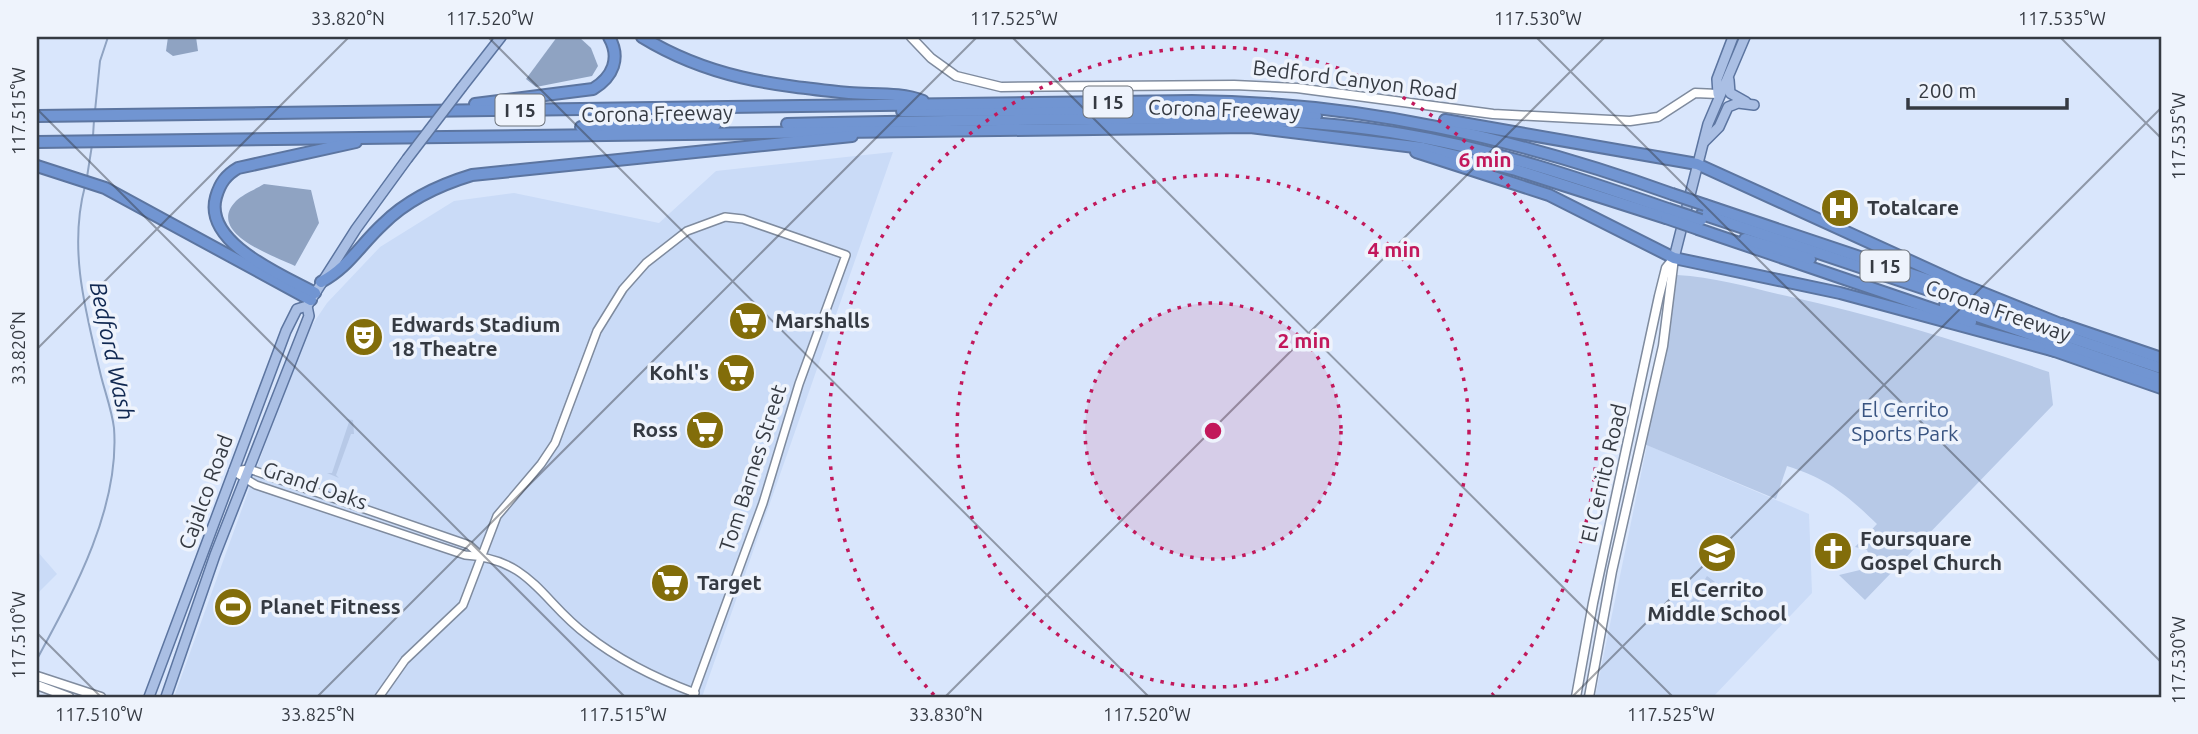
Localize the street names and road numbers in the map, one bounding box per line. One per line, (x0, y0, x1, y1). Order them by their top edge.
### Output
street label: Bedford Canyon Road (1252, 55, 1459, 103)
road number: I 15 (1084, 86, 1132, 118)
road number: I 15 (496, 94, 544, 125)
street label: Corona Freeway (1148, 94, 1300, 124)
street label: Corona Freeway (581, 100, 733, 126)
road number: I 15 (1860, 250, 1910, 282)
street label: Corona Freeway (1923, 274, 2074, 346)
street label: Tom Barnes Street (714, 381, 790, 554)
street label: El Cerrito Road (1575, 401, 1631, 544)
street label: Cajalco Road (173, 431, 237, 552)
street label: Grand Oaks (260, 456, 371, 514)

